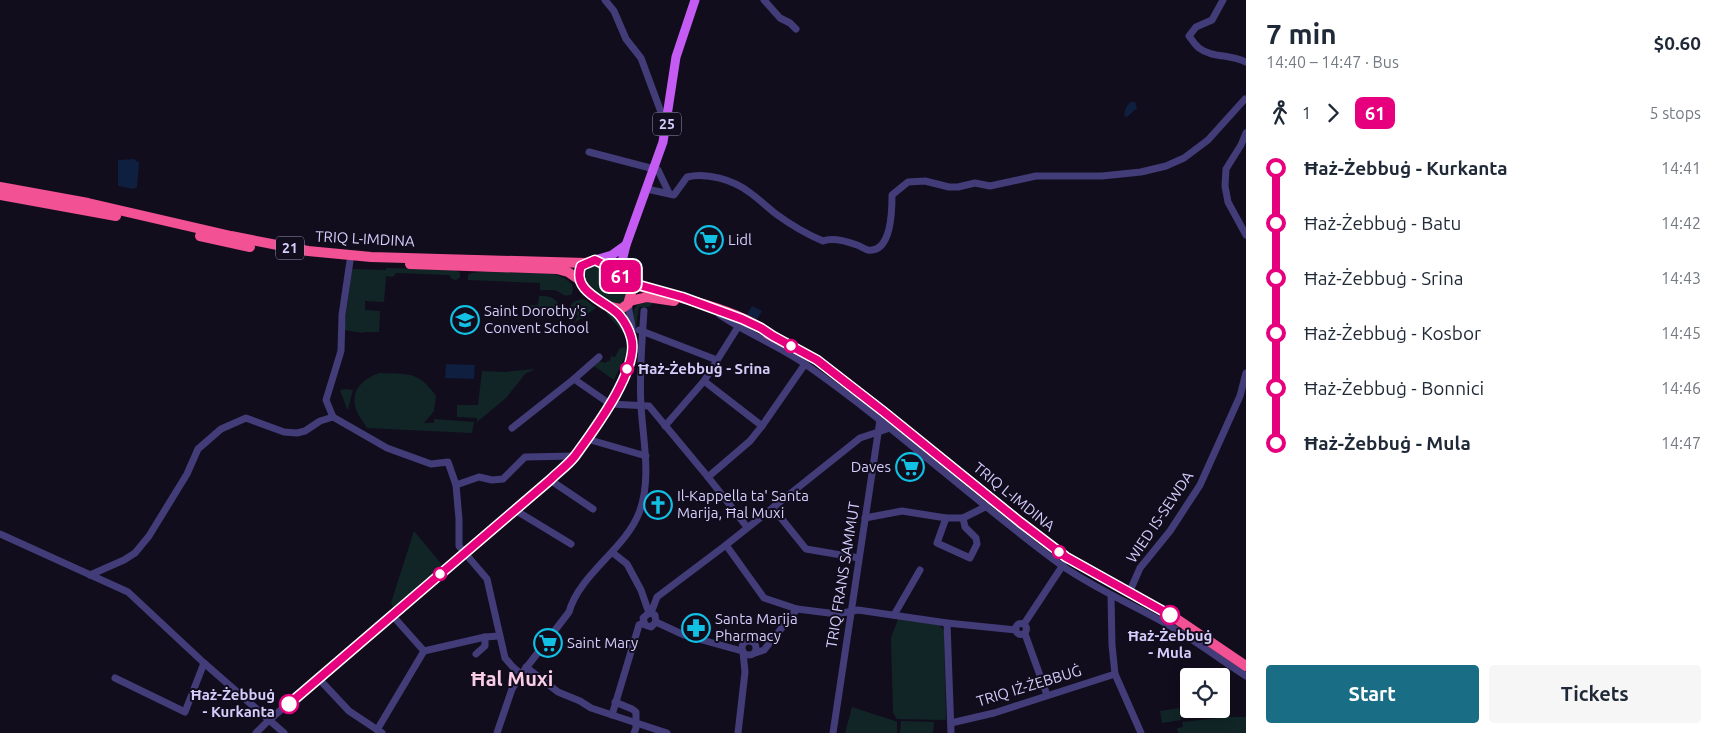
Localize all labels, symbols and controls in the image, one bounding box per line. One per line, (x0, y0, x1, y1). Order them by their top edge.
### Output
text: 7 min (1266, 18, 1337, 49)
text: $0.60 (1653, 32, 1701, 54)
text: 14:40 – 14:47 · Bus (1266, 53, 1399, 71)
icon: walk (1266, 99, 1294, 127)
icon: forward (1319, 99, 1347, 127)
text: 61 (1365, 103, 1385, 123)
text: 1 (1302, 104, 1311, 122)
text: 5 stops (1649, 104, 1701, 122)
road number: 25 (653, 112, 681, 136)
text: Ħaż-Żebbuġ - Kurkanta (1304, 157, 1508, 179)
text: 14:41 (1661, 159, 1701, 177)
text: Ħaż-Żebbuġ - Batu (1304, 212, 1461, 234)
text: 14:42 (1661, 214, 1701, 232)
supermarket icon: Lidl (694, 225, 724, 255)
street label: TRIQ L-IMDINA (315, 227, 415, 250)
place label: Lidl (728, 231, 752, 248)
road number: 21 (276, 237, 304, 260)
line badge: 61 (598, 260, 644, 292)
text: 61 (611, 266, 631, 286)
text: Ħaż-Żebbuġ - Srina (1304, 267, 1464, 289)
text: 14:43 (1661, 269, 1701, 287)
place label: Saint Dorothy's Convent School (484, 302, 589, 336)
school or university icon: Saint Dorothy's Convent School (450, 305, 480, 335)
text: Ħaż-Żebbuġ - Kosbor (1304, 322, 1481, 344)
text: 14:45 (1661, 324, 1701, 342)
unlabelled marker (784, 339, 798, 353)
place label: Ħaż-Żebbuġ - Srina (638, 360, 770, 377)
marker: Ħaż-Żebbuġ - Srina (620, 362, 634, 376)
text: Ħaż-Żebbuġ - Bonnici (1304, 377, 1484, 399)
text: 14:46 (1661, 379, 1701, 397)
text: Ħaż-Żebbuġ - Mula (1304, 432, 1471, 454)
text: 14:47 (1661, 434, 1701, 452)
supermarket icon: Daves (895, 452, 925, 482)
place label: Daves (851, 458, 891, 475)
street label: TRIQ L-IMDINA (970, 459, 1059, 535)
street label: WIED IS-SEWDA (1123, 468, 1197, 566)
place label: Il-Kappella ta' Santa Marija, Ħal Muxi (677, 487, 809, 521)
church icon: Il-Kappella ta' Santa Marija, Ħal Muxi (643, 490, 673, 520)
street label: TRIQ FRANS SAMMUT (823, 500, 863, 649)
unlabelled marker (1052, 545, 1066, 559)
unlabelled marker (433, 567, 447, 581)
marker: Ħaż-Żebbuġ - Mula (1160, 605, 1180, 625)
place label: Santa Marija Pharmacy (715, 610, 798, 644)
pharmacy icon: Santa Marija Pharmacy (681, 613, 711, 643)
place label: Ħaż-Żebbuġ - Mula (1128, 627, 1212, 661)
supermarket icon: Saint Mary (533, 628, 563, 658)
place label: Saint Mary (567, 634, 638, 651)
street label: TRIQ IŻ-ŻEBBUĠ (974, 661, 1083, 710)
button: Start (1266, 665, 1479, 723)
button: Tickets (1489, 665, 1701, 723)
district label: Ħal Muxi (471, 667, 553, 690)
map controls (1180, 668, 1230, 718)
button: locate (1180, 668, 1230, 718)
place label: Ħaż-Żebbuġ - Kurkanta (190, 686, 275, 720)
marker: Ħaż-Żebbuġ - Kurkanta (279, 694, 299, 714)

